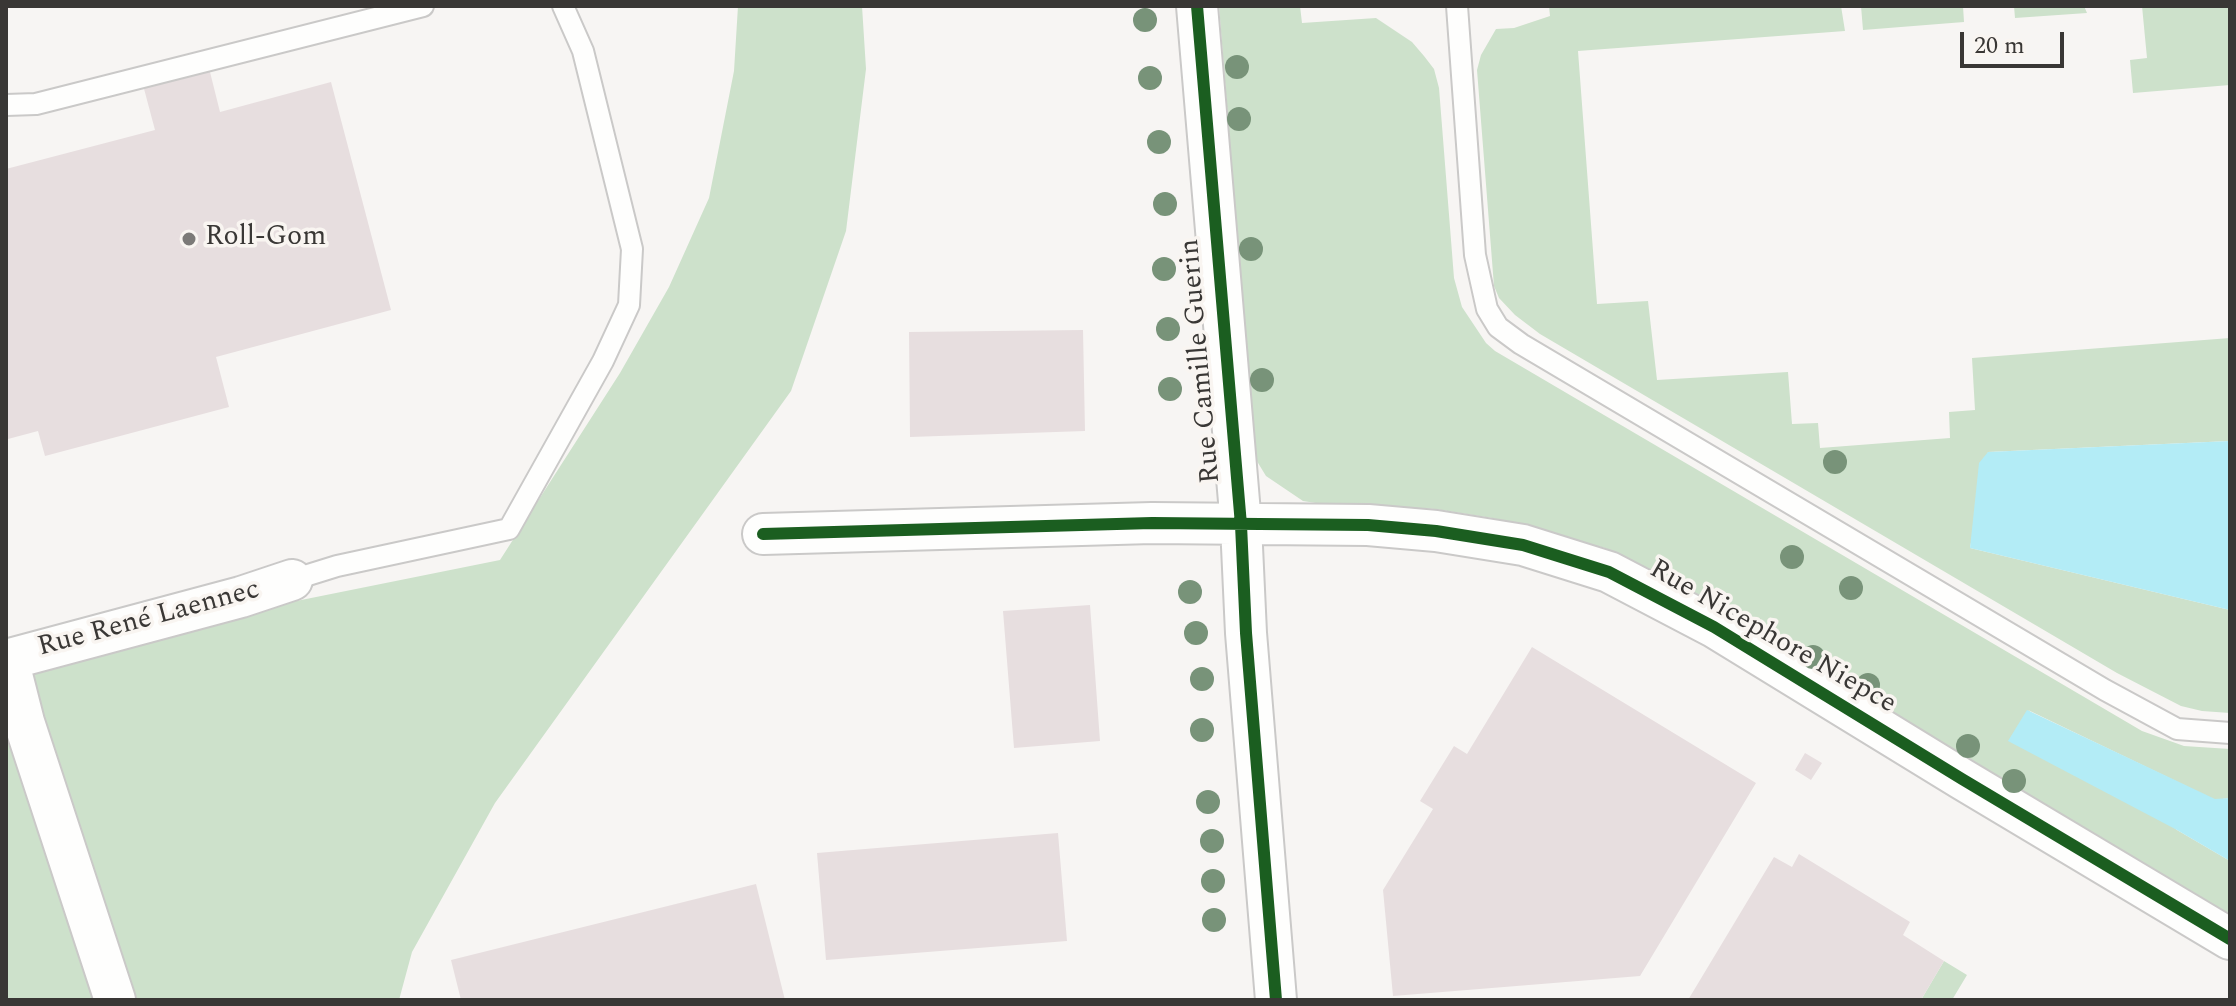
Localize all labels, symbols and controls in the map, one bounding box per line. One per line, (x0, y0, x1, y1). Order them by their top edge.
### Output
scale bar (1964, 16, 2068, 66)
text: 20 m (1974, 28, 2025, 64)
place label: Roll-Gom (205, 222, 326, 256)
marker: Roll-Gom (180, 230, 198, 248)
street label: Rue Camille Guerin (1175, 237, 1229, 485)
street label: Rue Nicephore Niepce (1643, 554, 1901, 722)
street label: Rue René Laennec (34, 574, 264, 666)

